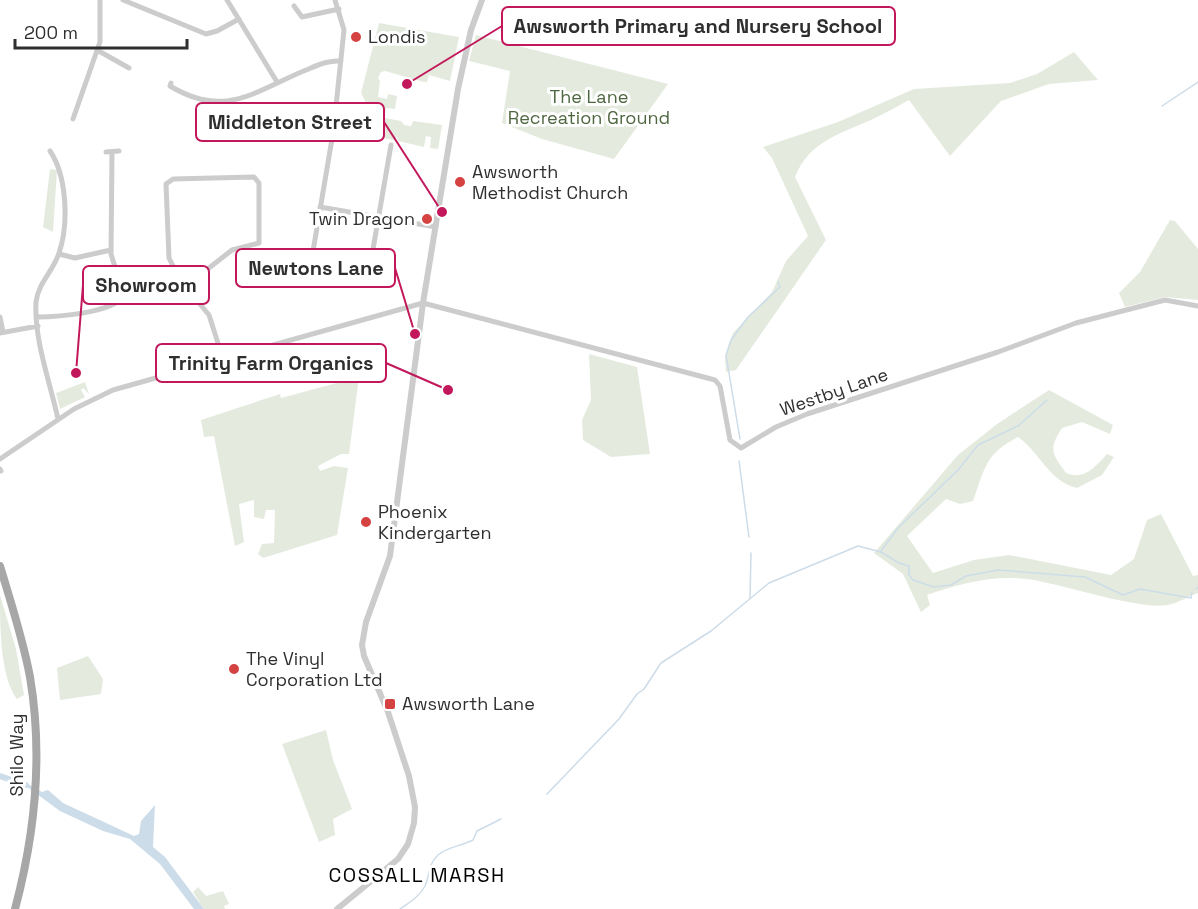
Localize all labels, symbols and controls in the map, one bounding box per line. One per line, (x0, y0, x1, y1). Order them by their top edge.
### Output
callout: Awsworth Primary and Nursery School (502, 7, 895, 45)
scale bar (15, 12, 188, 50)
text: Awsworth Primary and Nursery School (514, 13, 882, 39)
text: 200 m (24, 21, 78, 44)
place label: Londis (368, 25, 425, 48)
marker: Londis (349, 30, 363, 44)
park label: The Lane Recreation Ground (508, 85, 670, 129)
callout: Middleton Street (196, 103, 384, 141)
text: Middleton Street (208, 109, 372, 135)
place label: Awsworth Methodist Church (472, 160, 628, 204)
marker: Awsworth Methodist Church (453, 175, 467, 189)
place label: Twin Dragon (309, 207, 415, 230)
marker: Twin Dragon (420, 212, 434, 226)
callout: Newtons Lane (236, 249, 395, 287)
text: Newtons Lane (248, 255, 384, 281)
callout: Showroom (83, 266, 209, 304)
text: Showroom (95, 272, 197, 298)
callout: Trinity Farm Organics (156, 344, 386, 382)
text: Trinity Farm Organics (168, 350, 374, 376)
street label: Westby Lane (777, 362, 891, 421)
place label: Phoenix Kindergarten (378, 500, 491, 544)
marker: Phoenix Kindergarten (359, 515, 373, 529)
place label: The Vinyl Corporation Ltd (246, 647, 383, 691)
marker: The Vinyl Corporation Ltd (227, 662, 241, 676)
place label: Awsworth Lane (402, 692, 535, 715)
marker: Awsworth Lane (383, 697, 397, 711)
street label: Shilo Way (5, 713, 28, 797)
district label: COSSALL MARSH (328, 862, 506, 888)

